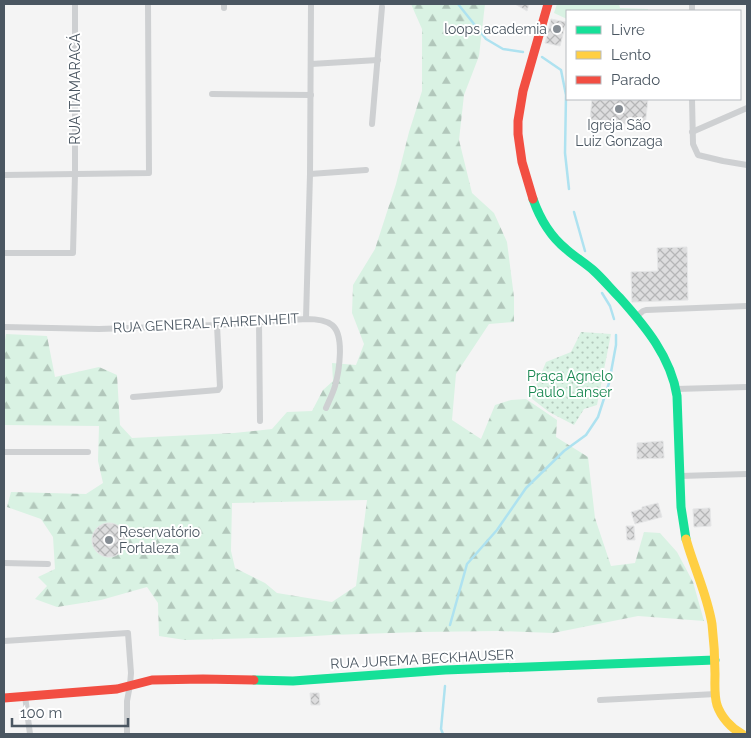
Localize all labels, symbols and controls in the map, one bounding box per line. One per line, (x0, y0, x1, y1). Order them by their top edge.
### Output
legend (566, 10, 741, 100)
place label: loops academia (444, 21, 547, 37)
text: Livre (611, 21, 645, 39)
marker: loops academia (551, 23, 563, 35)
street label: RUA ITAMARACÁ (66, 33, 83, 145)
text: Lento (611, 46, 651, 64)
text: Parado (611, 71, 660, 89)
marker: Igreja São Luiz Gonzaga (613, 103, 625, 115)
place label: Igreja São Luiz Gonzaga (575, 117, 663, 149)
street label: RUA GENERAL FAHRENHEIT (113, 310, 300, 336)
park label: Praça Agnelo Paulo Lanser (527, 368, 613, 400)
place label: Reservatório Fortaleza (119, 524, 200, 556)
marker: Reservatório Fortaleza (103, 534, 115, 546)
street label: RUA JUREMA BECKHAUSER (330, 646, 514, 672)
scale bar (12, 696, 129, 728)
text: 100 m (20, 704, 62, 722)

